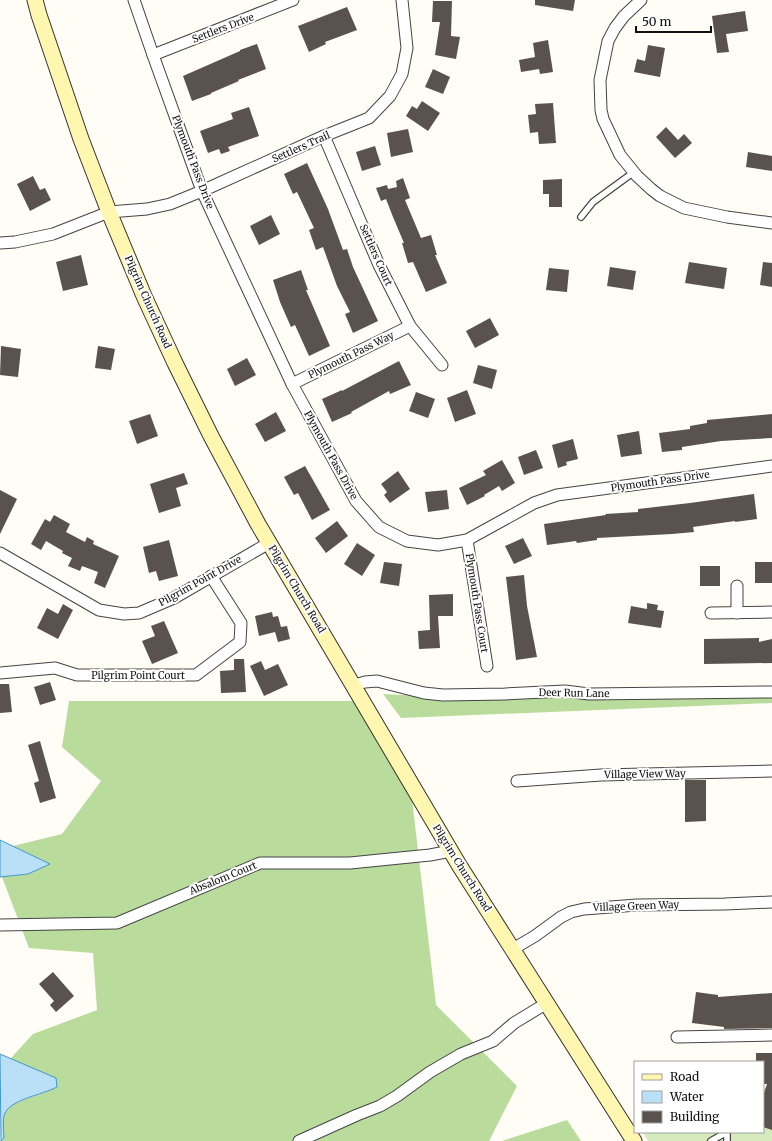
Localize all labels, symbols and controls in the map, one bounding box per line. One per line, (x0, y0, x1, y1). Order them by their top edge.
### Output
scale bar (636, 8, 711, 34)
street label: Settlers Drive (190, 10, 256, 46)
text: 50 m (642, 14, 671, 29)
street label: Plymouth Pass Drive (169, 113, 217, 211)
street label: Settlers Trail (270, 128, 332, 166)
street label: Settlers Court (357, 222, 395, 288)
street label: Pilgrim Church Road (122, 254, 174, 350)
street label: Plymouth Pass Way (306, 328, 396, 381)
street label: Plymouth Pass Drive (301, 408, 361, 502)
street label: Plymouth Pass Drive (610, 468, 710, 494)
street label: Pilgrim Church Road (266, 543, 328, 635)
street label: Plymouth Pass Court (463, 552, 491, 654)
street label: Pilgrim Point Drive (156, 553, 244, 609)
street label: Pilgrim Point Court (91, 669, 185, 682)
street label: Deer Run Lane (538, 686, 610, 700)
street label: Village View Way (603, 767, 686, 781)
street label: Pilgrim Church Road (430, 822, 494, 914)
street label: Absalom Court (186, 859, 259, 898)
street label: Village Green Way (592, 898, 680, 914)
legend (634, 1061, 764, 1133)
text: Road (670, 1069, 699, 1084)
text: Water (669, 1089, 705, 1104)
text: Building (670, 1109, 720, 1124)

